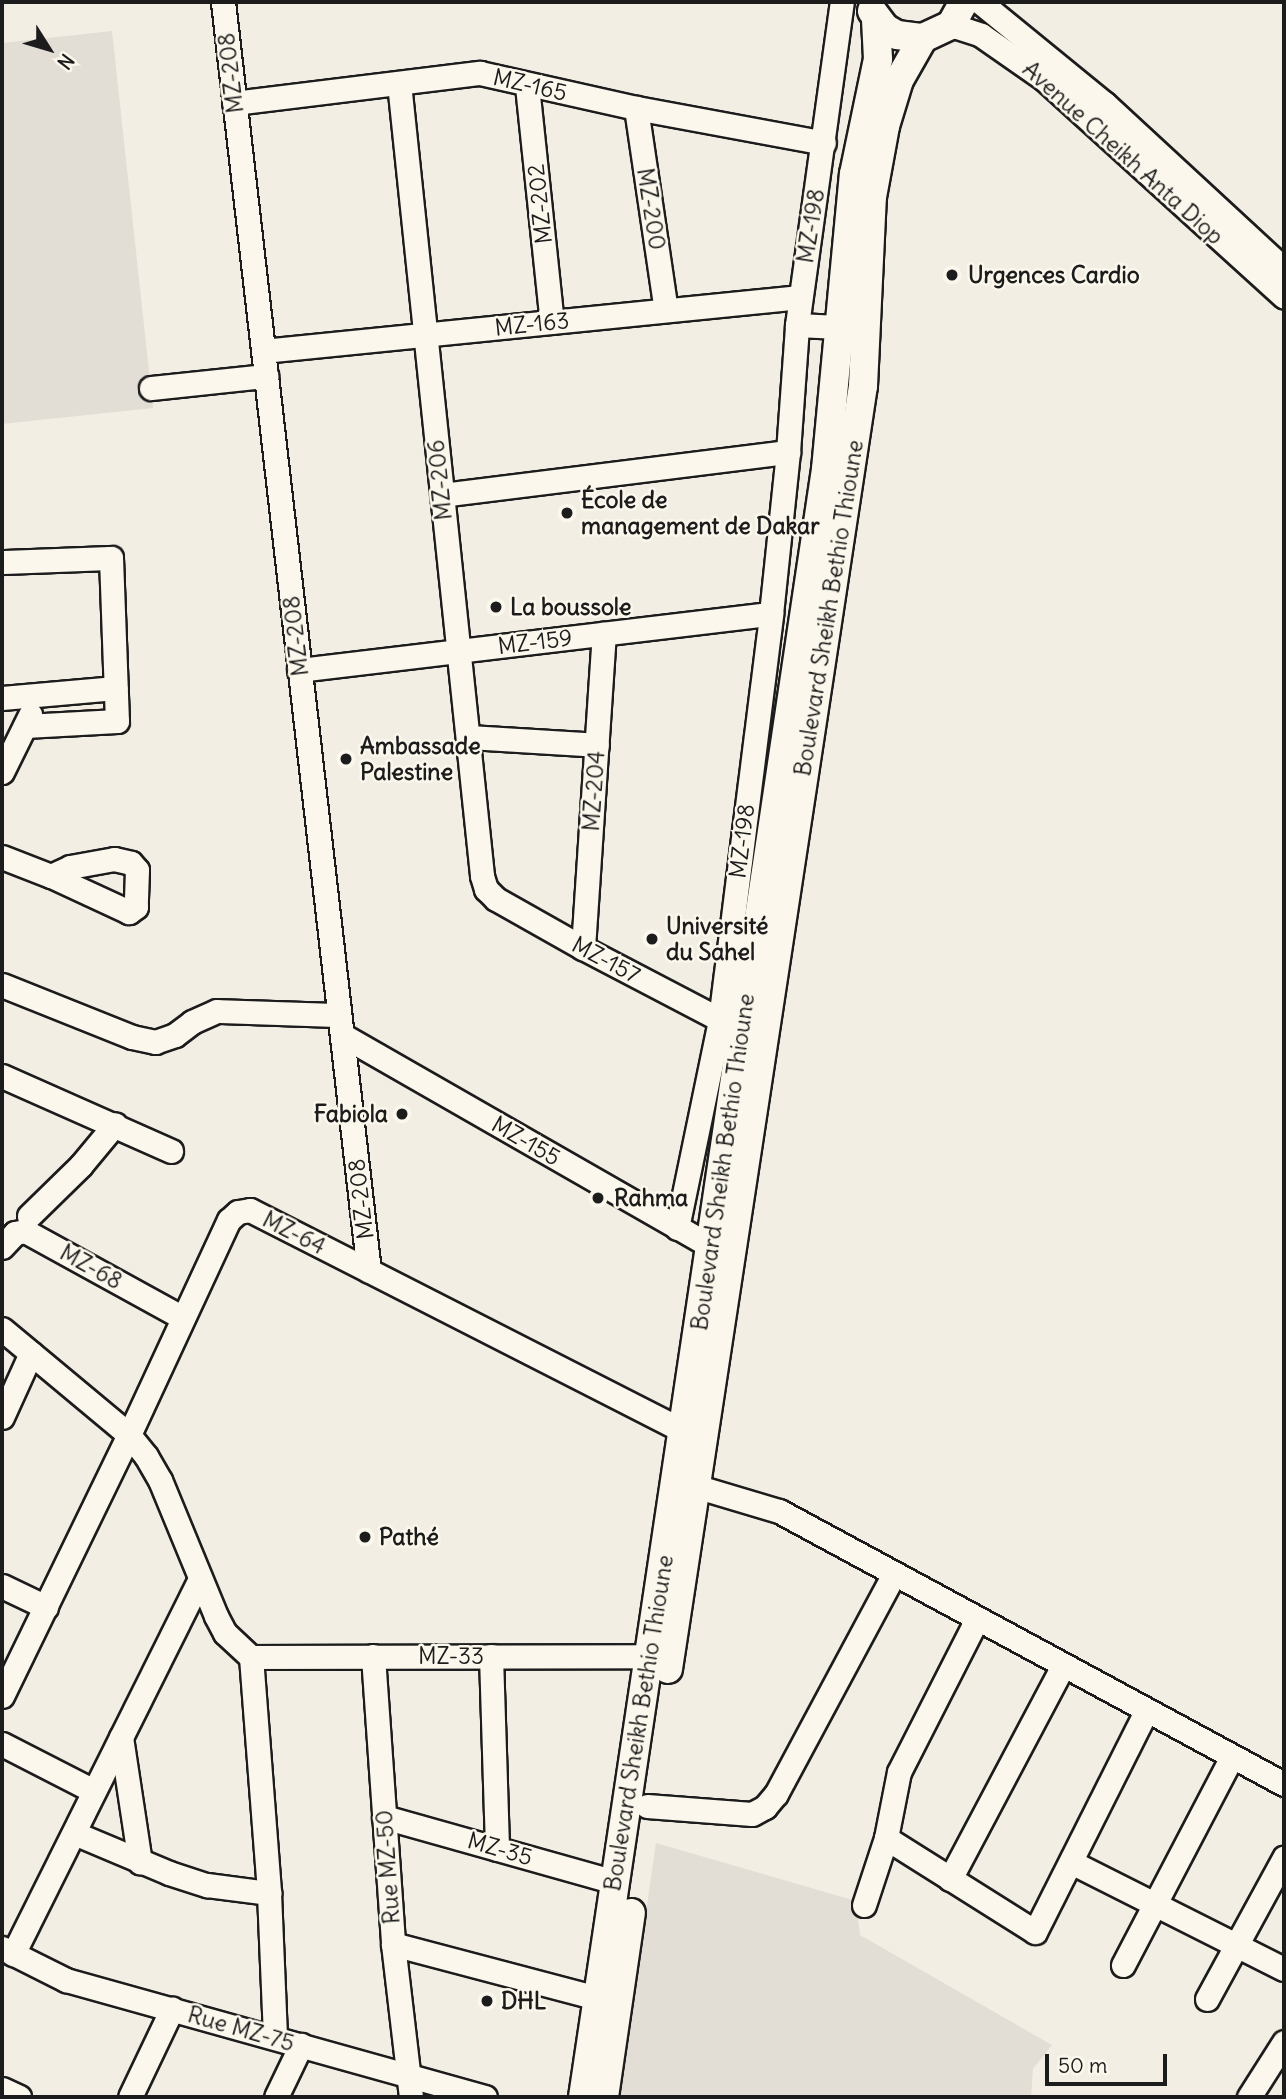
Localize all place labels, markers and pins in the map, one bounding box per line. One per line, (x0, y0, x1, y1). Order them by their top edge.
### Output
place label: Urgences Cardio (968, 261, 1140, 289)
marker: Urgences Cardio (942, 265, 962, 285)
place label: École de management de Dakar (581, 486, 820, 540)
marker: École de management de Dakar (559, 505, 575, 521)
place label: La boussole (510, 593, 631, 621)
marker: La boussole (488, 599, 504, 615)
place label: Ambassade Palestine (360, 732, 481, 786)
marker: Ambassade Palestine (338, 751, 354, 767)
place label: Université du Sahel (666, 912, 768, 966)
marker: Université du Sahel (644, 931, 660, 947)
place label: Fabiola (314, 1100, 388, 1128)
marker: Fabiola (394, 1106, 410, 1122)
place label: Rahma (614, 1184, 688, 1212)
marker: Rahma (588, 1188, 608, 1208)
place label: Pathé (379, 1523, 439, 1551)
marker: Pathé (357, 1529, 373, 1545)
place label: DHL (501, 1987, 546, 2015)
marker: DHL (479, 1993, 495, 2009)

